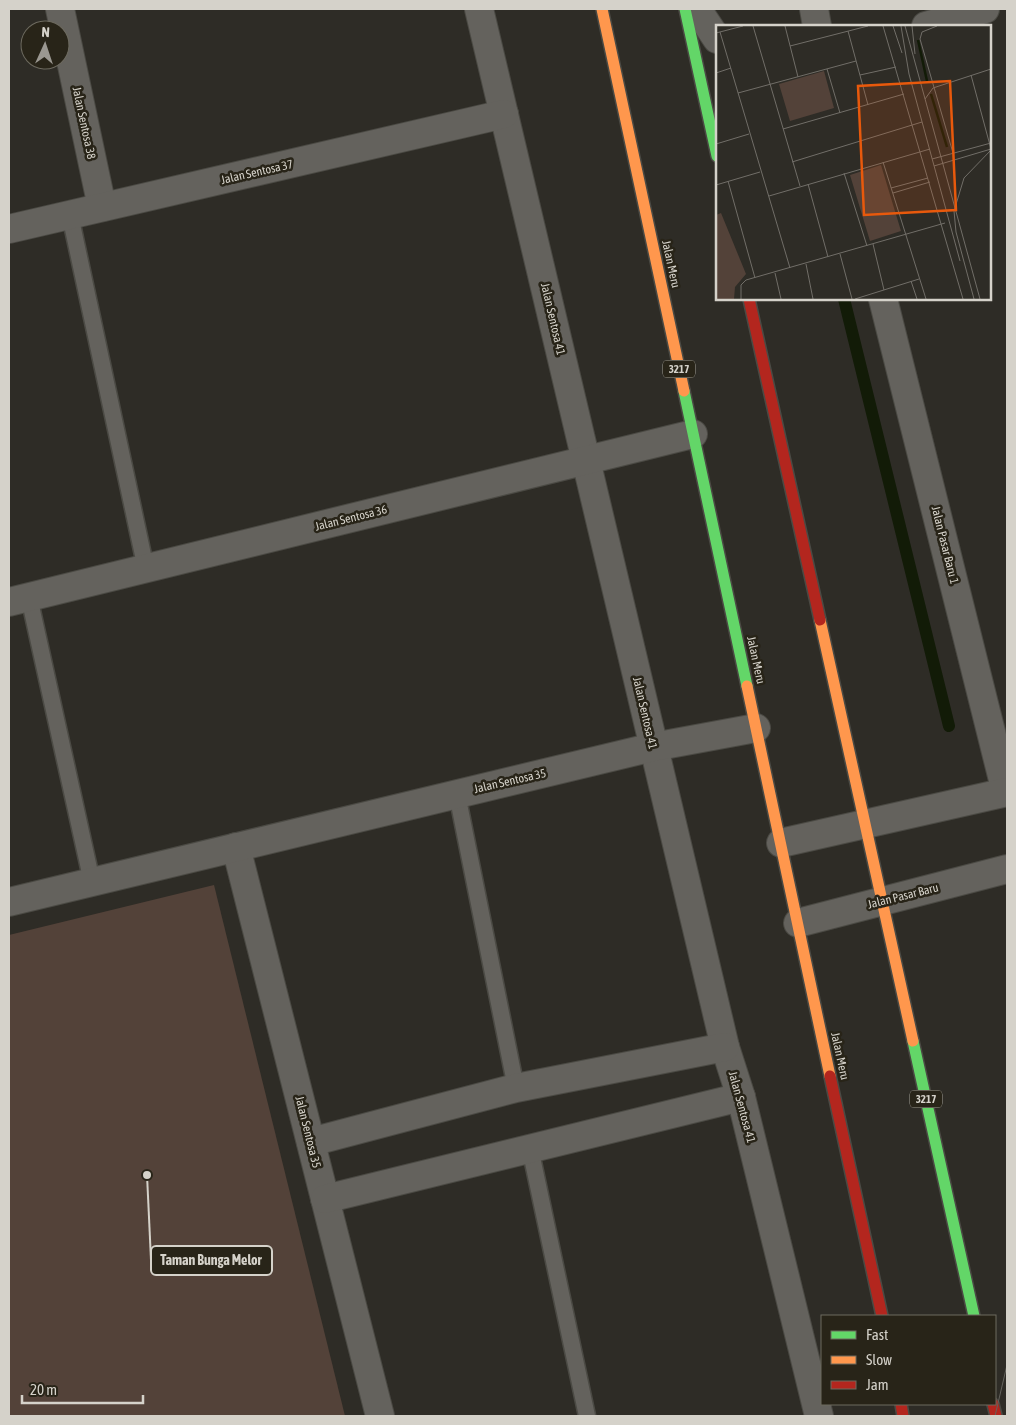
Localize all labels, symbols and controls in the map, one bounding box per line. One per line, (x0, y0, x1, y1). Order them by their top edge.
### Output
north arrow (20, 20, 70, 70)
text: N (41, 24, 50, 40)
inset map (716, 25, 991, 300)
street label: Jalan Sentosa 38 (69, 86, 99, 161)
street label: Jalan Sentosa 37 (220, 157, 295, 187)
street label: Jalan Meru (659, 239, 683, 289)
street label: Jalan Sentosa 41 (538, 282, 568, 357)
road number: 3217 (663, 360, 695, 378)
street label: Jalan Sentosa 36 (314, 502, 389, 534)
street label: Jalan Pasar Baru 1 (929, 505, 962, 586)
street label: Jalan Meru (744, 635, 768, 685)
street label: Jalan Sentosa 41 (630, 676, 660, 751)
street label: Jalan Sentosa 35 (473, 766, 547, 796)
street label: Jalan Pasar Baru (866, 880, 940, 912)
street label: Jalan Meru (828, 1031, 852, 1081)
street label: Jalan Sentosa 41 (726, 1070, 758, 1145)
road number: 3217 (910, 1090, 942, 1108)
street label: Jalan Sentosa 35 (292, 1095, 324, 1169)
callout: Taman Bunga Melor (151, 1246, 272, 1275)
text: Taman Bunga Melor (160, 1252, 263, 1268)
legend (821, 1315, 996, 1405)
text: Fast (866, 1326, 888, 1343)
text: Slow (866, 1351, 892, 1368)
scale bar (22, 1372, 144, 1404)
text: Jam (866, 1376, 889, 1393)
text: 20 m (30, 1381, 57, 1398)

